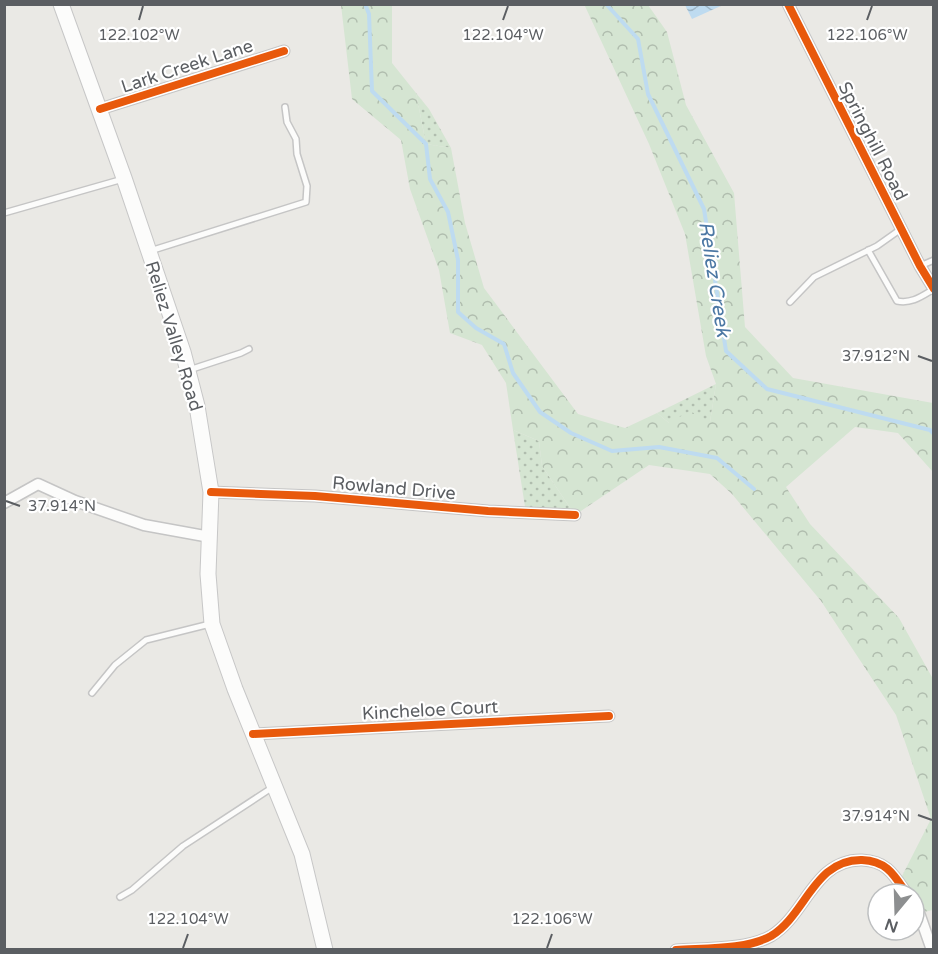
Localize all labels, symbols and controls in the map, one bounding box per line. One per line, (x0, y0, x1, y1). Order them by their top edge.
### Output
text: 122.102°W (98, 26, 180, 44)
text: 122.104°W (462, 26, 544, 44)
text: 122.106°W (826, 26, 908, 44)
street label: Lark Creek Lane (118, 34, 256, 98)
street label: Springhill Road (834, 78, 912, 204)
water label: Reliez Creek (693, 220, 735, 341)
street label: Reliez Valley Road (141, 258, 207, 414)
text: 37.912°N (842, 347, 910, 365)
street label: Rowland Drive (331, 472, 457, 504)
text: 37.914°N (28, 497, 96, 515)
street label: Kincheloe Court (361, 695, 499, 725)
text: 37.914°N (842, 807, 910, 825)
north arrow (866, 882, 926, 942)
text: 122.104°W (147, 910, 229, 928)
text: 122.106°W (511, 910, 593, 928)
text: N (882, 914, 901, 937)

